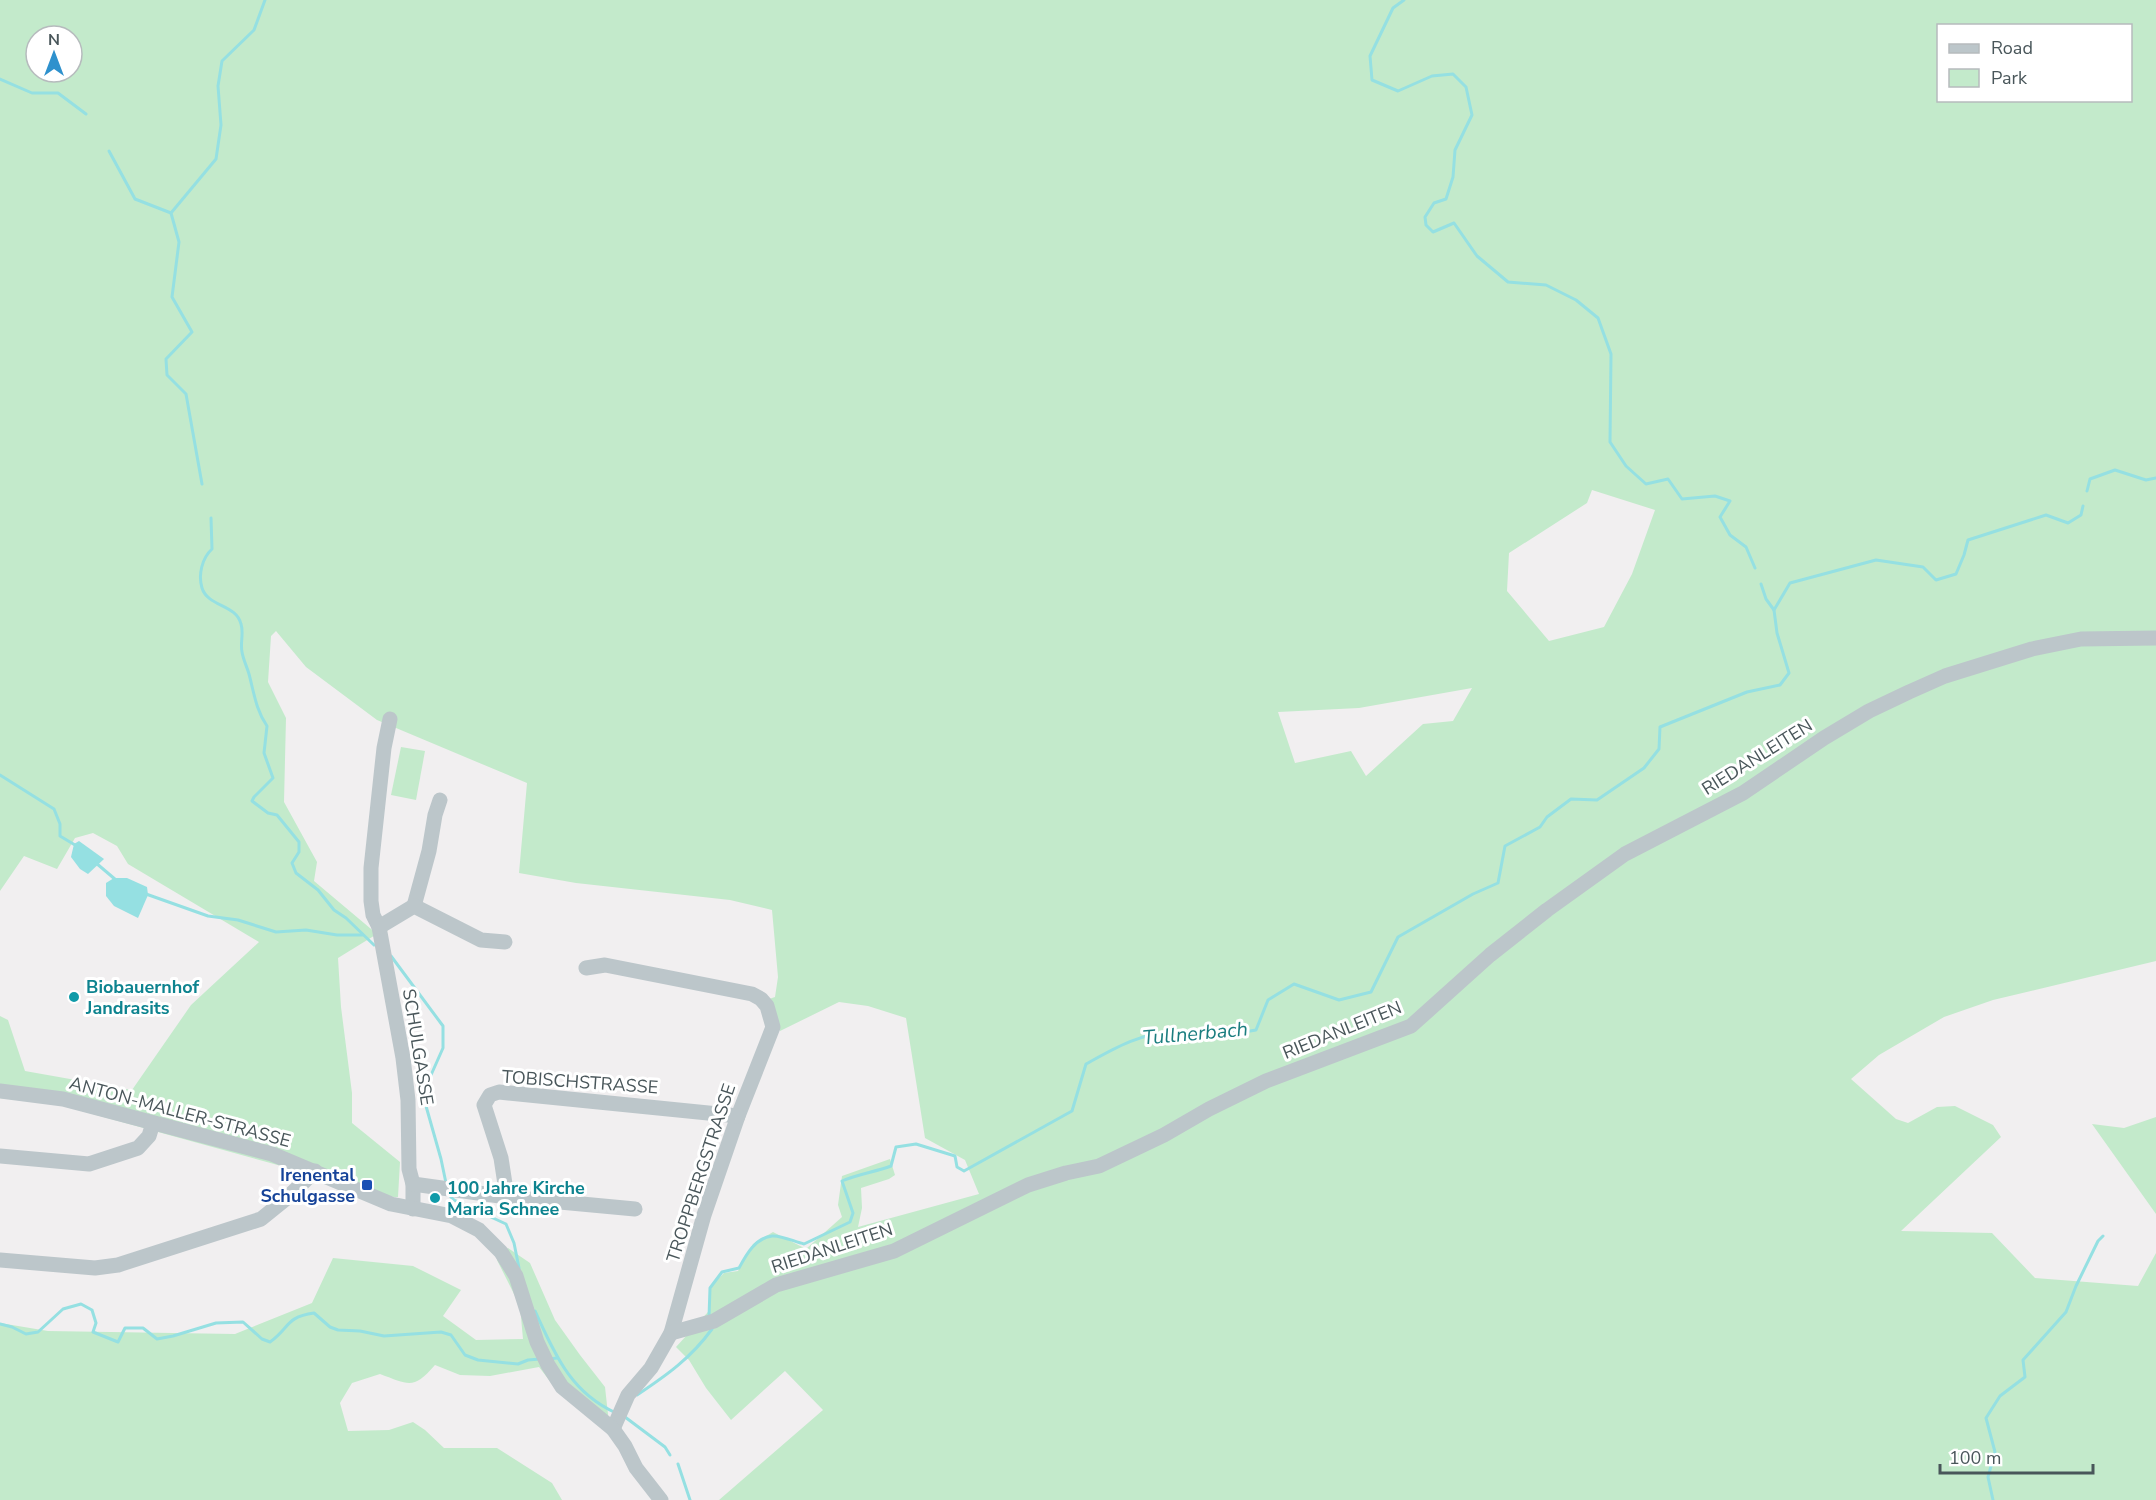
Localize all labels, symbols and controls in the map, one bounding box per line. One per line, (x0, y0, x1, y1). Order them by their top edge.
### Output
north arrow (24, 24, 84, 84)
legend (1937, 24, 2132, 102)
text: N (48, 29, 60, 51)
text: Road (1991, 36, 2033, 60)
text: Park (1991, 66, 2028, 90)
street label: RIEDANLEITEN (1697, 713, 1817, 801)
place label: Biobauernhof Jandrasits (85, 975, 200, 1020)
street label: SCHULGASSE (397, 987, 439, 1107)
marker: Biobauernhof Jandrasits (67, 990, 81, 1004)
street label: RIEDANLEITEN (1279, 995, 1405, 1065)
water label: Tullnerbach (1141, 1015, 1249, 1052)
street label: TOBISCHSTRASSE (501, 1065, 659, 1099)
street label: ANTON-MALLER-STRASSE (67, 1071, 293, 1153)
street label: TROPPBERGSTRASSE (661, 1081, 741, 1265)
place label: Irenental Schulgasse (261, 1163, 355, 1208)
place label: 100 Jahre Kirche Maria Schnee (447, 1176, 585, 1221)
marker: Irenental Schulgasse (360, 1178, 374, 1192)
marker: 100 Jahre Kirche Maria Schnee (428, 1191, 442, 1205)
street label: RIEDANLEITEN (768, 1217, 896, 1279)
scale bar (1940, 1437, 2093, 1475)
text: 100 m (1949, 1446, 2001, 1470)

